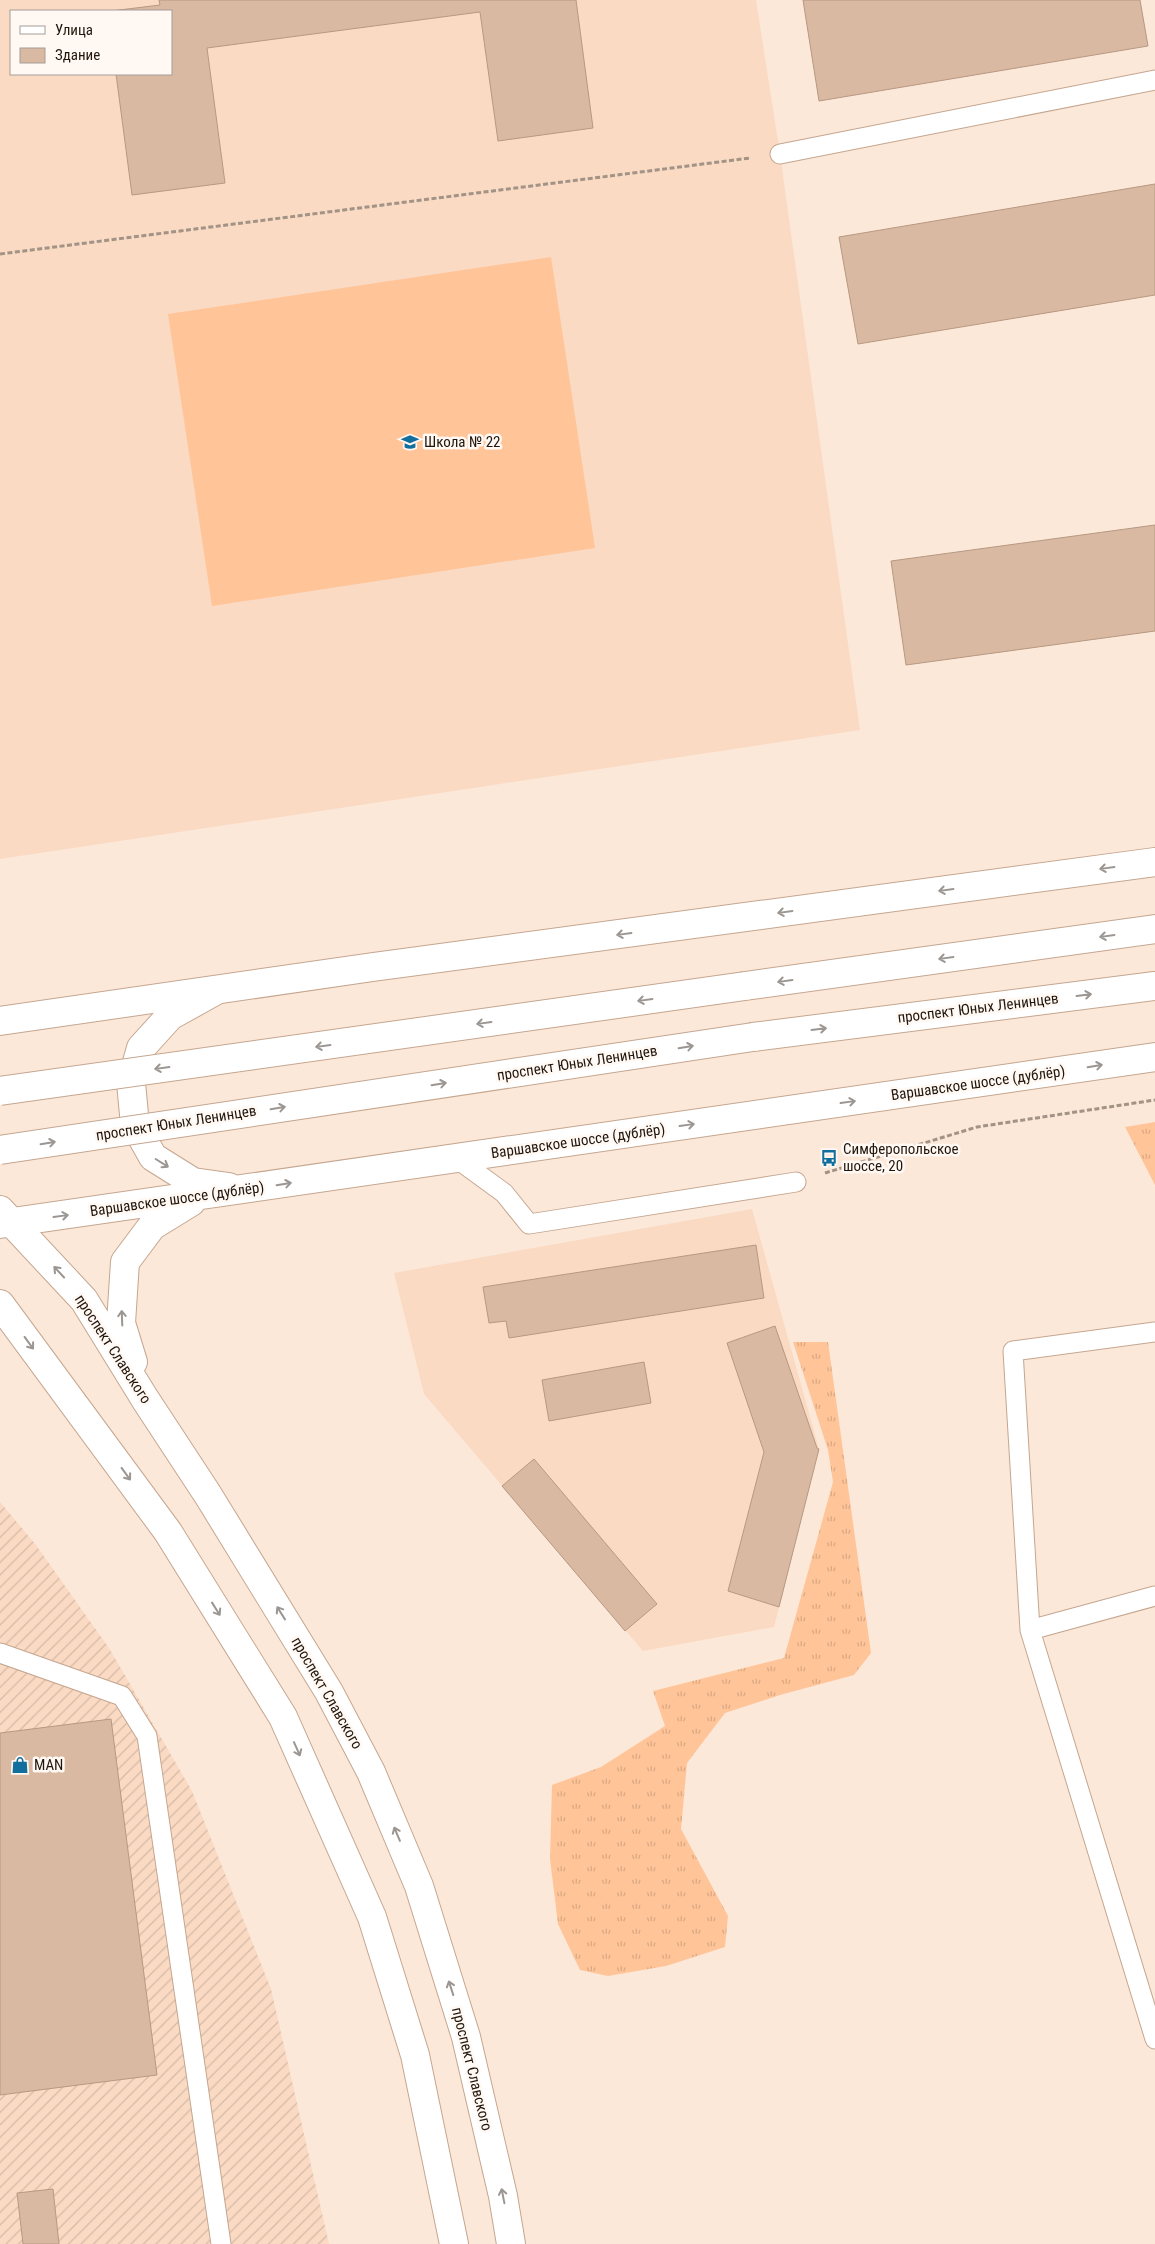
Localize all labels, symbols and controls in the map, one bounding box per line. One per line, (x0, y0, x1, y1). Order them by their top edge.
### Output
legend (10, 10, 172, 75)
text: Улица (55, 21, 93, 39)
text: Здание (55, 46, 100, 64)
school or university icon: Школа № 22 (400, 432, 420, 452)
place label: Школа № 22 (424, 433, 501, 451)
one-way arrow (1099, 864, 1115, 874)
one-way arrow (938, 885, 954, 895)
one-way arrow (777, 907, 793, 917)
one-way arrow (616, 929, 632, 939)
one-way arrow (1099, 931, 1115, 941)
one-way arrow (938, 953, 954, 963)
one-way arrow (777, 976, 793, 986)
street label: проспект Юных Ленинцев (896, 989, 1060, 1027)
one-way arrow (1076, 990, 1092, 1000)
one-way arrow (637, 995, 653, 1005)
one-way arrow (477, 1018, 493, 1028)
one-way arrow (810, 1024, 826, 1034)
one-way arrow (316, 1041, 332, 1051)
street label: проспект Юных Ленинцев (496, 1041, 658, 1085)
one-way arrow (678, 1042, 694, 1052)
one-way arrow (1087, 1061, 1103, 1071)
street label: Варшавское шоссе (дублёр) (890, 1062, 1066, 1104)
one-way arrow (155, 1064, 171, 1074)
one-way arrow (431, 1079, 447, 1089)
one-way arrow (839, 1097, 855, 1107)
street label: проспект Юных Ленинцев (95, 1101, 257, 1145)
one-way arrow (270, 1103, 286, 1113)
street label: Варшавское шоссе (дублёр) (490, 1120, 666, 1162)
one-way arrow (678, 1120, 694, 1130)
one-way arrow (40, 1137, 56, 1147)
place label: Симферопольское шоссе, 20 (843, 1140, 959, 1175)
bus stop icon: Симферопольское шоссе, 20 (819, 1148, 839, 1168)
one-way arrow (155, 1159, 169, 1169)
street label: Варшавское шоссе (дублёр) (89, 1178, 265, 1220)
one-way arrow (275, 1179, 291, 1189)
one-way arrow (52, 1211, 68, 1221)
one-way arrow (53, 1266, 65, 1279)
street label: проспект Славского (71, 1291, 155, 1407)
one-way arrow (118, 1311, 127, 1327)
one-way arrow (24, 1336, 34, 1350)
one-way arrow (120, 1467, 131, 1480)
one-way arrow (211, 1601, 221, 1615)
one-way arrow (276, 1607, 286, 1621)
street label: проспект Славского (288, 1634, 366, 1752)
one-way arrow (293, 1741, 303, 1756)
shop icon: MAN (10, 1755, 30, 1775)
place label: MAN (34, 1756, 63, 1774)
one-way arrow (392, 1827, 401, 1842)
one-way arrow (445, 1980, 455, 1996)
street label: проспект Славского (448, 2005, 496, 2133)
one-way arrow (498, 2188, 507, 2204)

